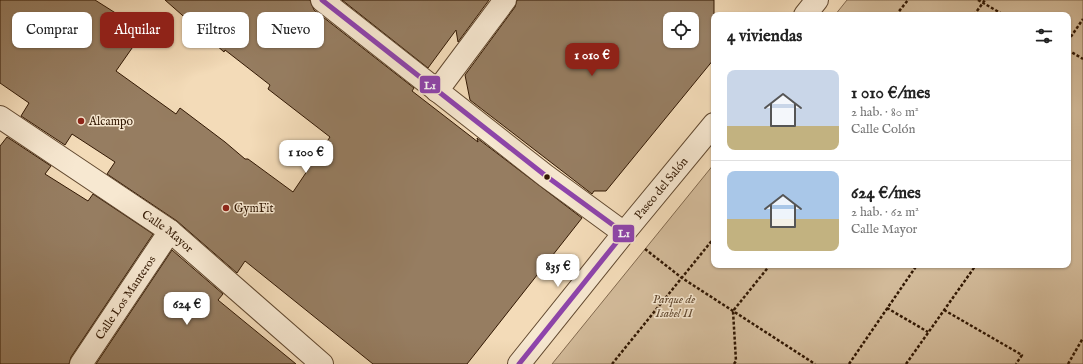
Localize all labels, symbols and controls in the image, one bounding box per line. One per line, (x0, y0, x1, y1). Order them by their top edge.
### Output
chip: Comprar (12, 12, 92, 48)
chip: Alquilar (100, 12, 174, 48)
chip: Filtros (182, 12, 249, 48)
chip: Nuevo (257, 12, 324, 48)
map controls (663, 12, 699, 48)
button: locate (663, 12, 699, 48)
icon: filters (1033, 25, 1055, 47)
text: 4 viviendas (727, 26, 802, 47)
pin: 1 010 € (555, 43, 629, 77)
text: 1 010 € (574, 47, 610, 64)
line badge: L1 (419, 75, 441, 94)
text: L1 (423, 79, 436, 93)
text: 1 010 €/mes (851, 83, 930, 104)
icon: home (759, 86, 807, 134)
text: 2 hab. · 80 m² (851, 104, 919, 121)
place label: Alcampo (88, 114, 133, 130)
marker: Alcampo (76, 116, 86, 126)
text: Calle Colón (851, 121, 915, 138)
pin: 1 100 € (269, 140, 343, 174)
text: 1 100 € (288, 144, 324, 161)
street label: Paseo del Salón (631, 154, 692, 223)
unlabelled marker (542, 172, 552, 182)
text: 624 €/mes (851, 183, 921, 204)
icon: home (759, 187, 807, 235)
place label: GymFit (234, 201, 274, 216)
marker: GymFit (221, 203, 231, 213)
text: 2 hab. · 62 m² (851, 204, 919, 221)
street label: Calle Mayor (139, 207, 197, 256)
text: Calle Mayor (851, 221, 917, 238)
line badge: L1 (612, 224, 635, 243)
text: L1 (617, 227, 630, 241)
street label: Calle Los Manteros (92, 253, 159, 343)
pin: 835 € (530, 254, 586, 288)
text: 835 € (545, 258, 571, 275)
pin: 624 € (159, 292, 215, 326)
park label: Parque de Isabel II (653, 292, 695, 321)
text: 624 € (173, 296, 201, 313)

